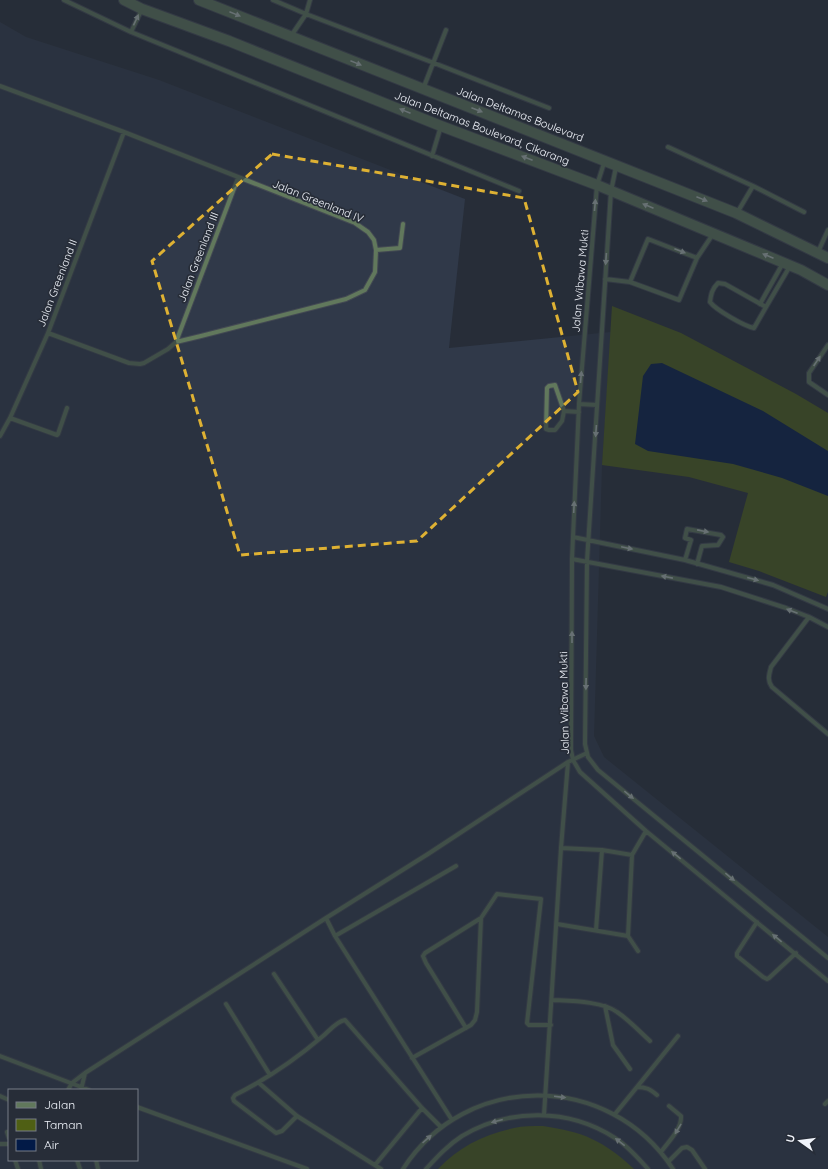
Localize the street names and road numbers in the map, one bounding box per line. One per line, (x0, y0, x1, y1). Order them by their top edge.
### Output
street label: Jalan Deltamas Boulevard (454, 83, 586, 145)
street label: Jalan Deltamas Boulevard, Cikarang (392, 88, 572, 168)
street label: Jalan Greenland IV (270, 176, 366, 226)
street label: Jalan Greenland III (174, 210, 222, 304)
street label: Jalan Wibawa Mukti (569, 229, 591, 333)
street label: Jalan Greenland II (34, 237, 80, 329)
street label: Jalan Wibawa Mukti (556, 651, 572, 755)

